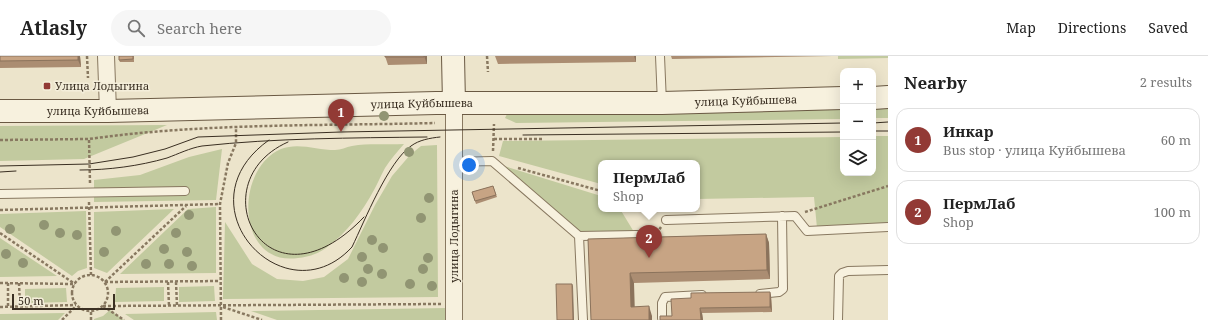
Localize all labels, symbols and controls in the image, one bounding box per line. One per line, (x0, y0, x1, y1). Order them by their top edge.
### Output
search box (111, 10, 391, 46)
text: Atlasly (20, 15, 87, 41)
icon: search (125, 17, 147, 39)
text: Search here (157, 18, 242, 38)
text: Map (1006, 18, 1036, 37)
text: Directions (1058, 18, 1126, 37)
text: Saved (1148, 18, 1188, 37)
map controls (840, 68, 876, 176)
button: + (840, 68, 876, 104)
text: Nearby (904, 71, 967, 94)
text: 2 results (1140, 73, 1192, 91)
place label: Улица Лодыгина (55, 78, 149, 93)
marker: Улица Лодыгина (42, 81, 52, 91)
street label: улица Куйбышева (694, 91, 797, 109)
street label: улица Куйбышева (371, 95, 473, 112)
pin: 1 (328, 99, 354, 132)
street label: улица Куйбышева (47, 102, 149, 118)
button: − (840, 104, 876, 140)
text: Инкар (943, 121, 993, 141)
text: 1 (914, 131, 922, 149)
text: 60 m (1161, 131, 1191, 149)
button: layers (840, 140, 876, 176)
text: Bus stop · улица Куйбышева (943, 141, 1126, 159)
your location (459, 155, 479, 175)
popup (598, 160, 700, 212)
text: ПермЛаб (613, 167, 685, 187)
text: Shop (613, 187, 644, 205)
street label: улица Лодыгина (446, 189, 461, 283)
text: ПермЛаб (943, 193, 1015, 213)
text: 2 (914, 203, 922, 221)
text: 100 m (1154, 203, 1191, 221)
text: Shop (943, 213, 974, 231)
pin: 2 (636, 225, 662, 258)
scale bar (12, 292, 115, 311)
text: 50 m (18, 293, 44, 308)

